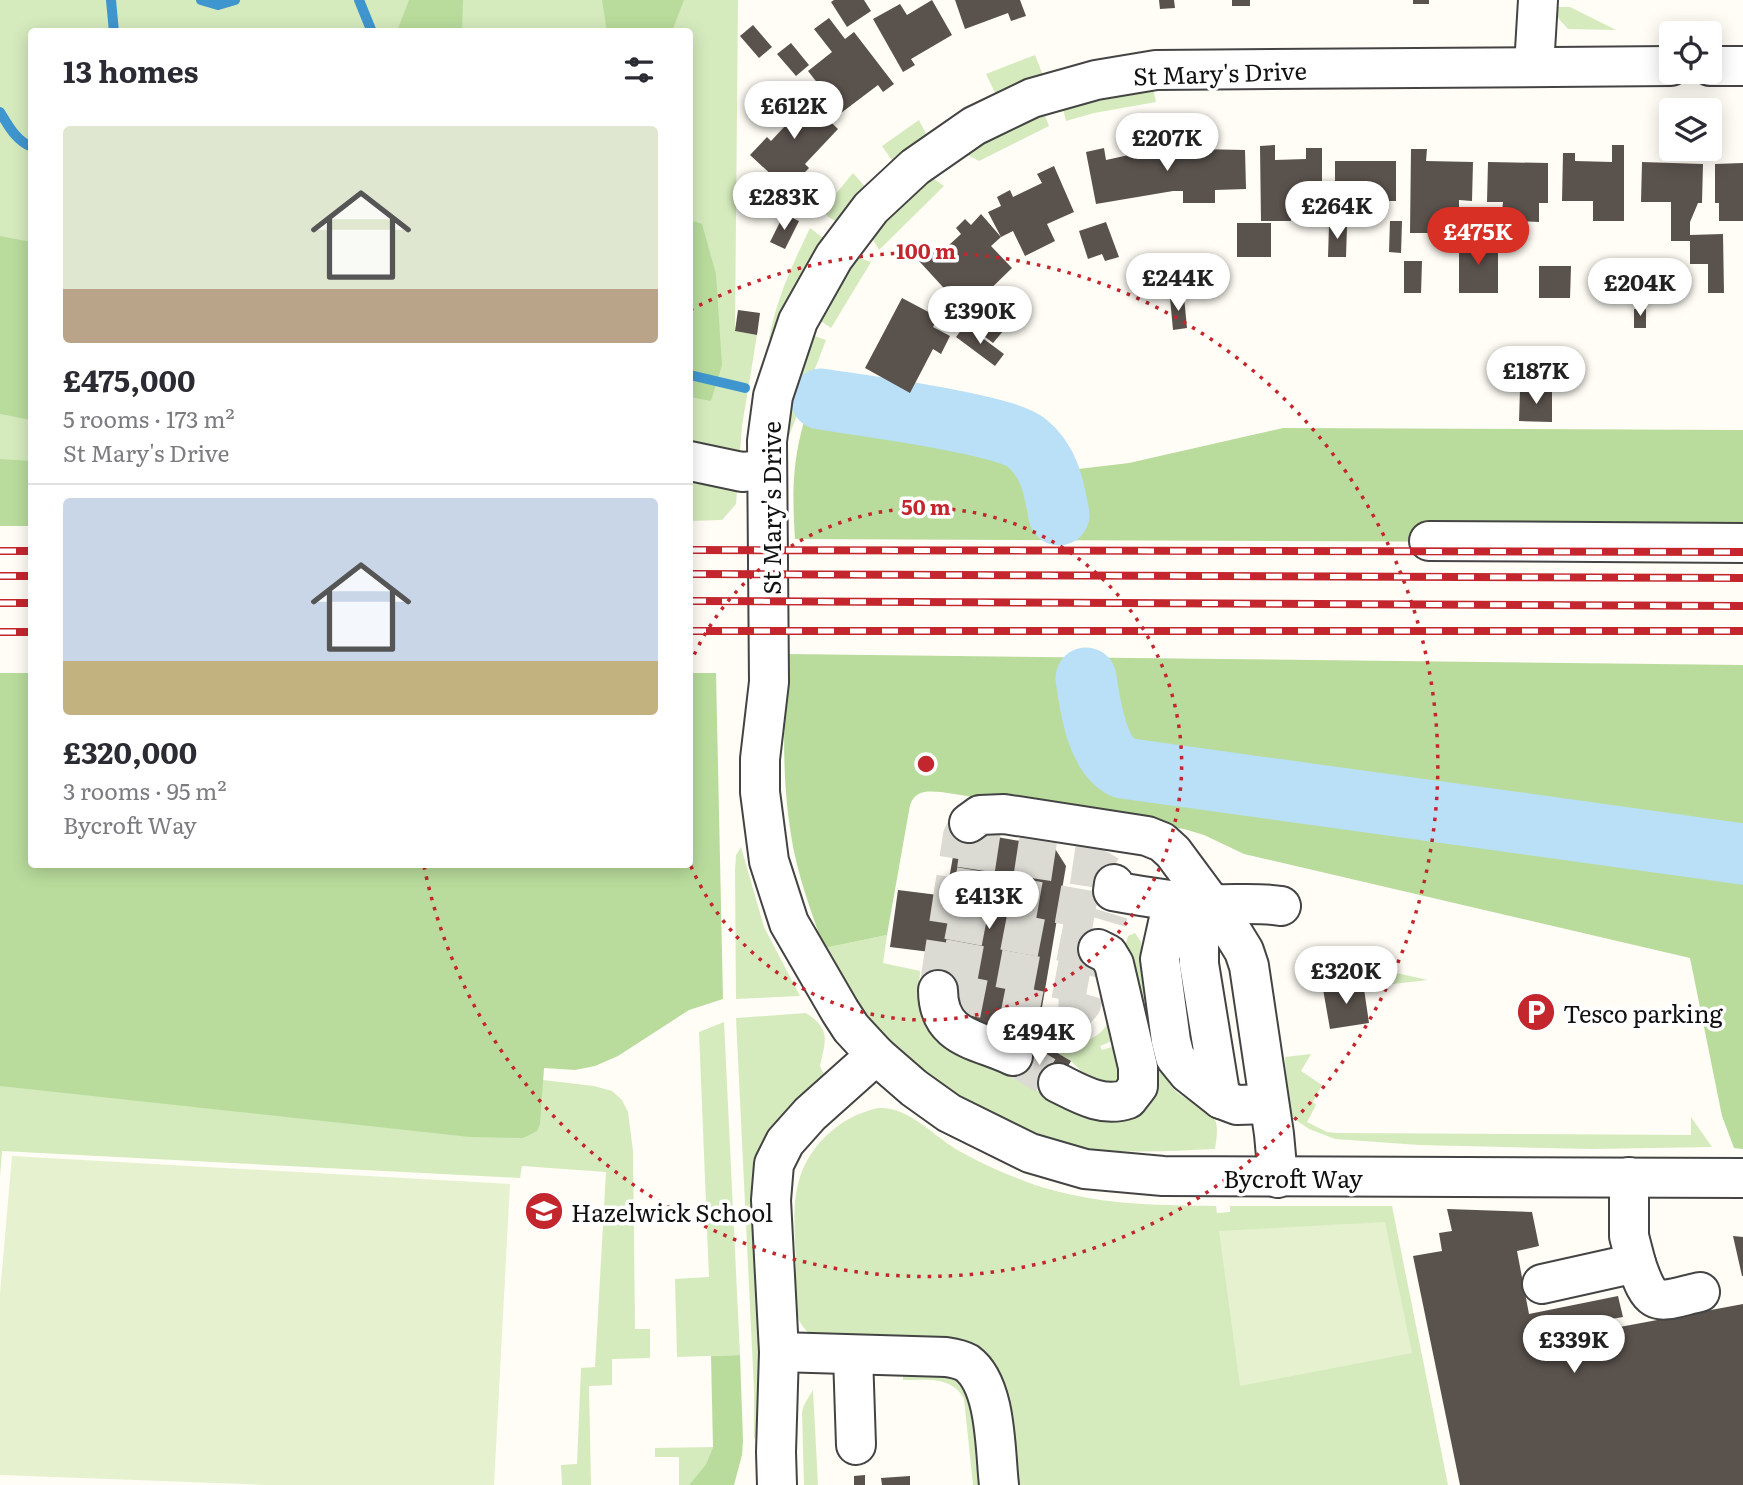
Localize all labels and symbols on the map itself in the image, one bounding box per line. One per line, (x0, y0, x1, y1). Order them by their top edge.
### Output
street label: St Mary's Drive (1133, 51, 1307, 93)
pin: £612K (745, 82, 843, 141)
pin: £207K (1118, 114, 1216, 173)
pin: £283K (735, 173, 833, 232)
pin: £264K (1288, 182, 1386, 241)
pin: £475K (1429, 208, 1527, 267)
text: 100 m (896, 234, 956, 265)
pin: £244K (1129, 254, 1227, 313)
pin: £204K (1591, 258, 1689, 318)
pin: £390K (931, 286, 1029, 346)
pin: £187K (1487, 346, 1585, 406)
street label: St Mary's Drive (753, 421, 788, 595)
text: 50 m (901, 490, 951, 521)
centre of rings (914, 752, 938, 776)
pin: £413K (940, 872, 1038, 931)
pin: £320K (1297, 946, 1395, 1006)
parking icon: Tesco parking (1515, 991, 1557, 1033)
place label: Tesco parking (1563, 995, 1724, 1030)
pin: £494K (990, 1007, 1088, 1067)
street label: Bycroft Way (1223, 1160, 1363, 1195)
school or university icon: Hazelwick School (523, 1190, 565, 1232)
place label: Hazelwick School (571, 1194, 773, 1229)
pin: £339K (1525, 1316, 1623, 1375)

